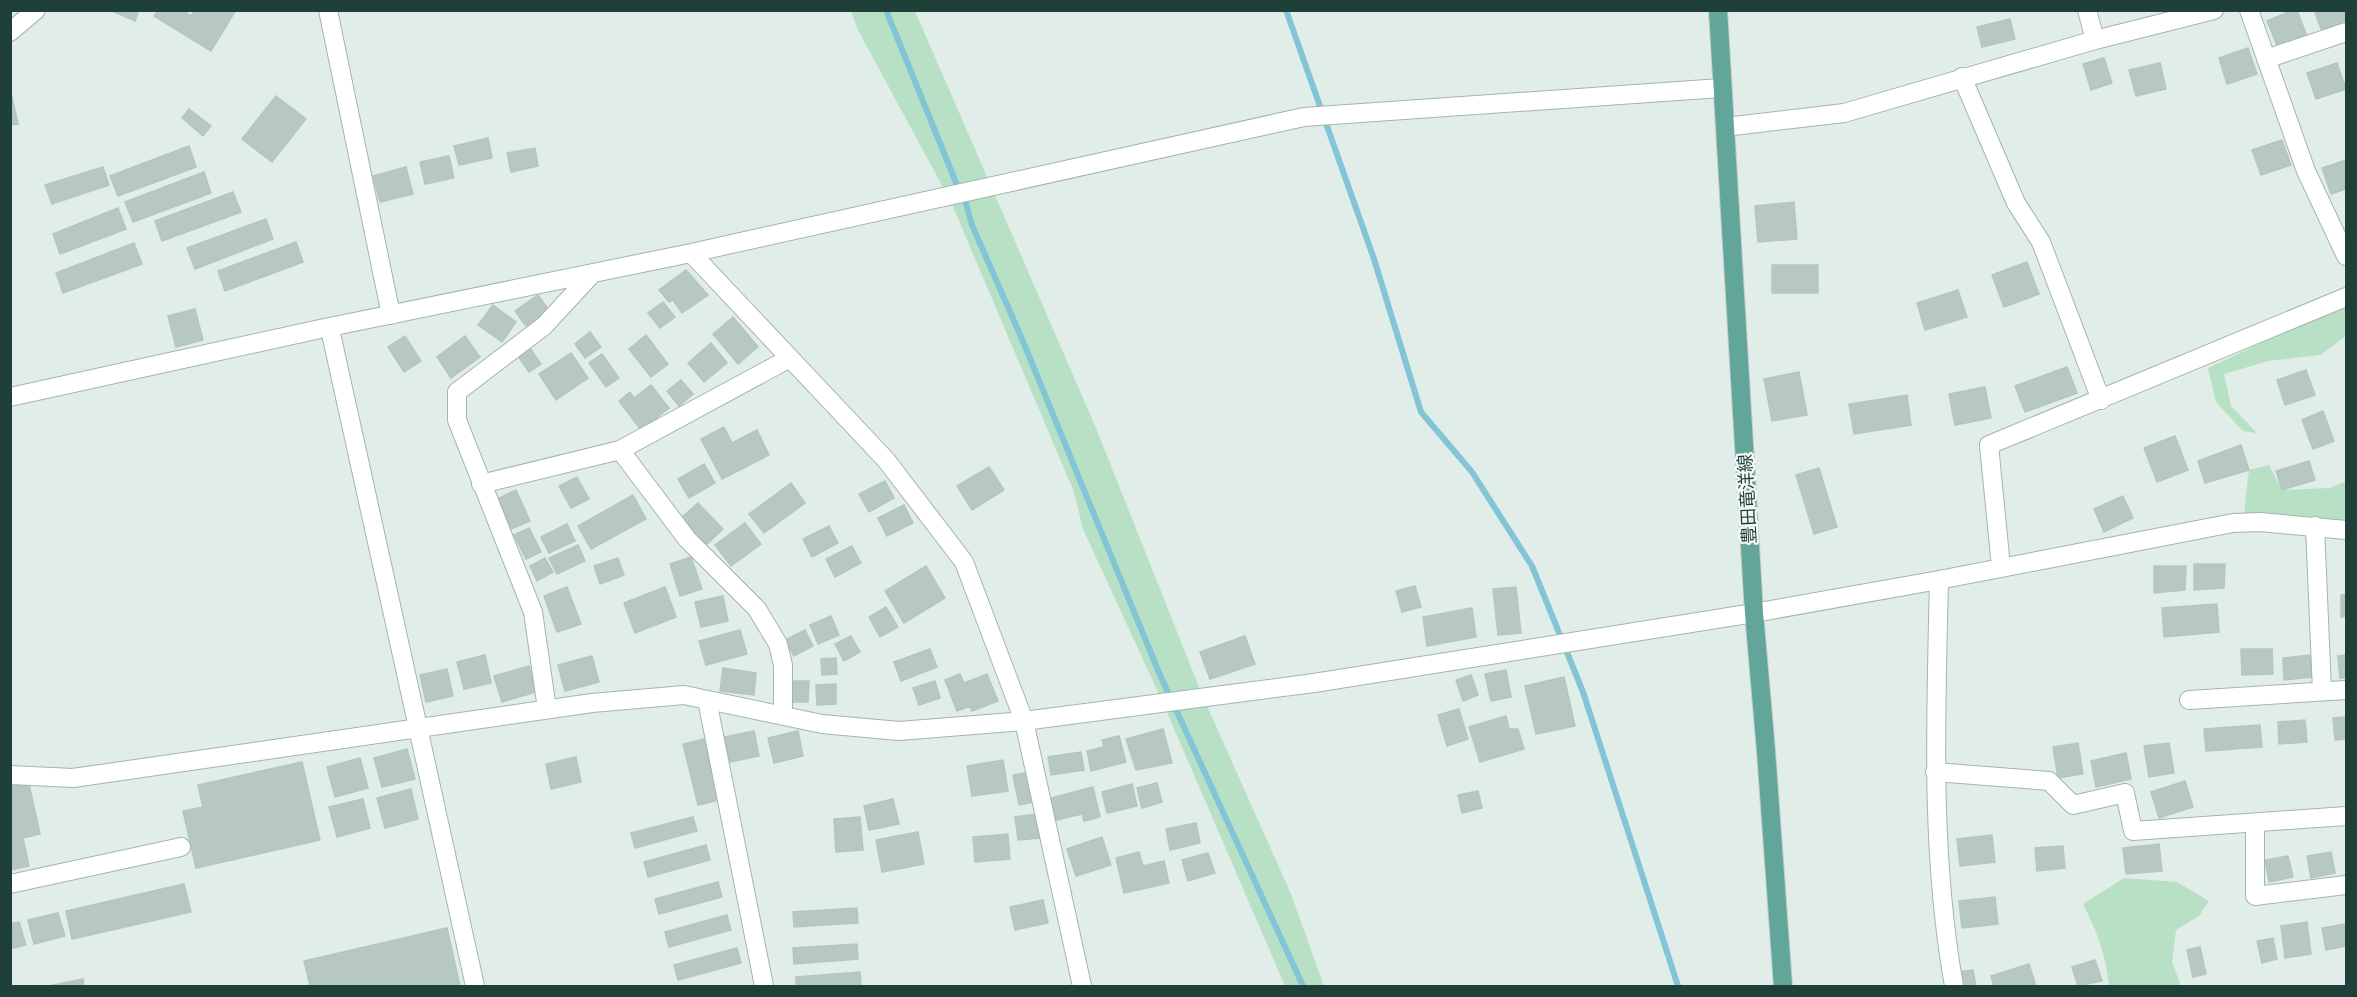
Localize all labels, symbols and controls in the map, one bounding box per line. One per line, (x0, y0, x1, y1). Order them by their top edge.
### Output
street label: 豊田竜洋線 (1733, 453, 1761, 545)

